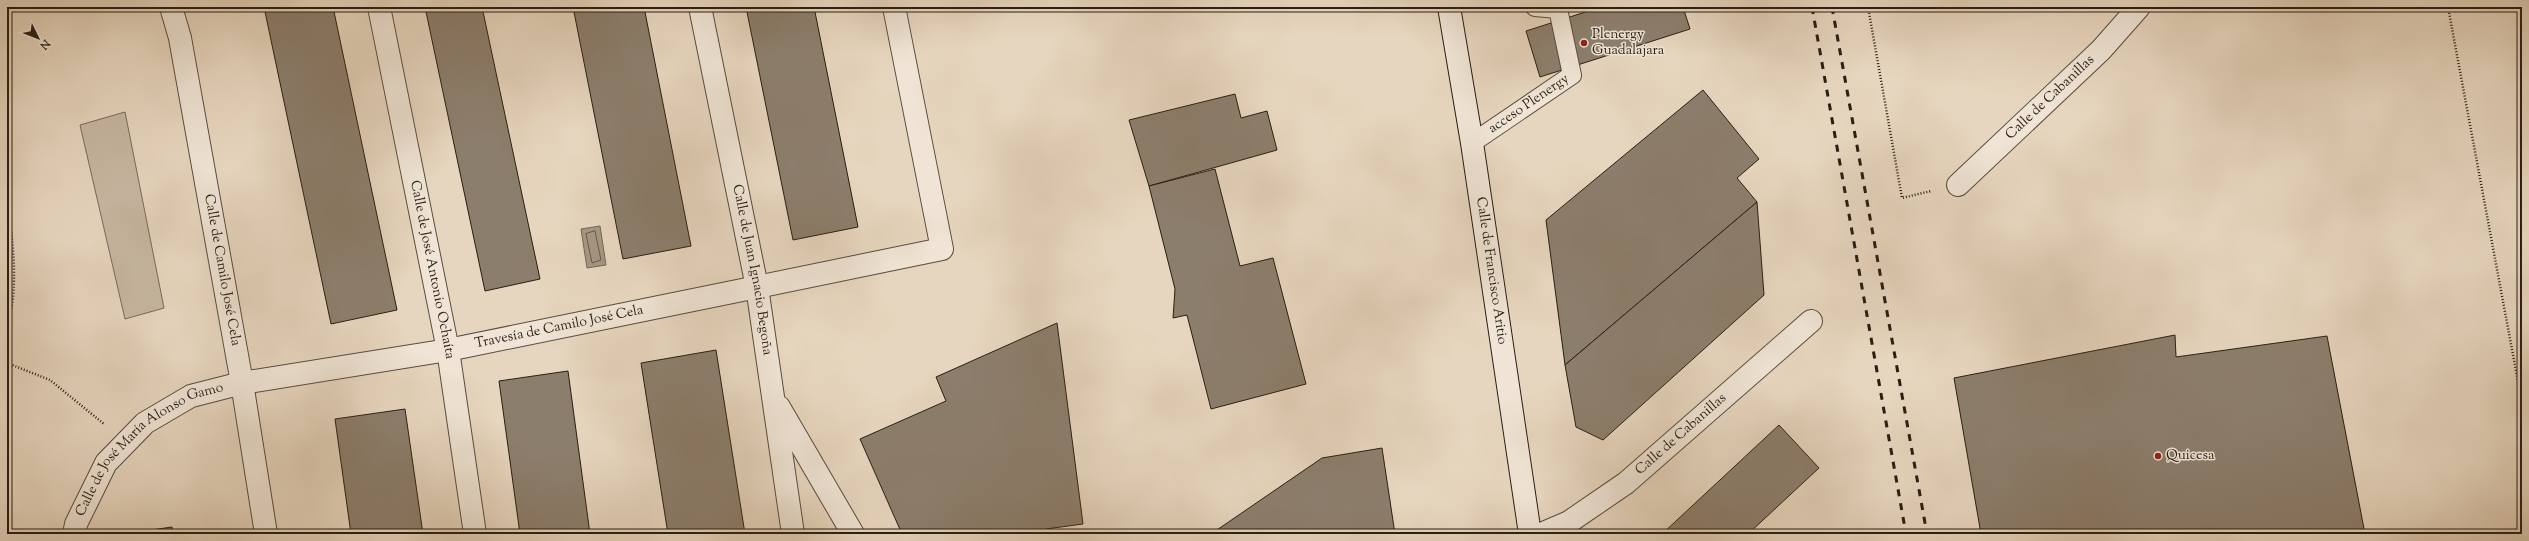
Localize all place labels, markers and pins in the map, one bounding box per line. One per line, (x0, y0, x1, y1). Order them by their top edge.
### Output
place label: Plenergy Guadalajara (1592, 25, 1665, 61)
marker: Plenergy Guadalajara (1579, 38, 1589, 48)
place label: Quicesa (2166, 446, 2215, 466)
marker: Quicesa (2153, 451, 2163, 461)

